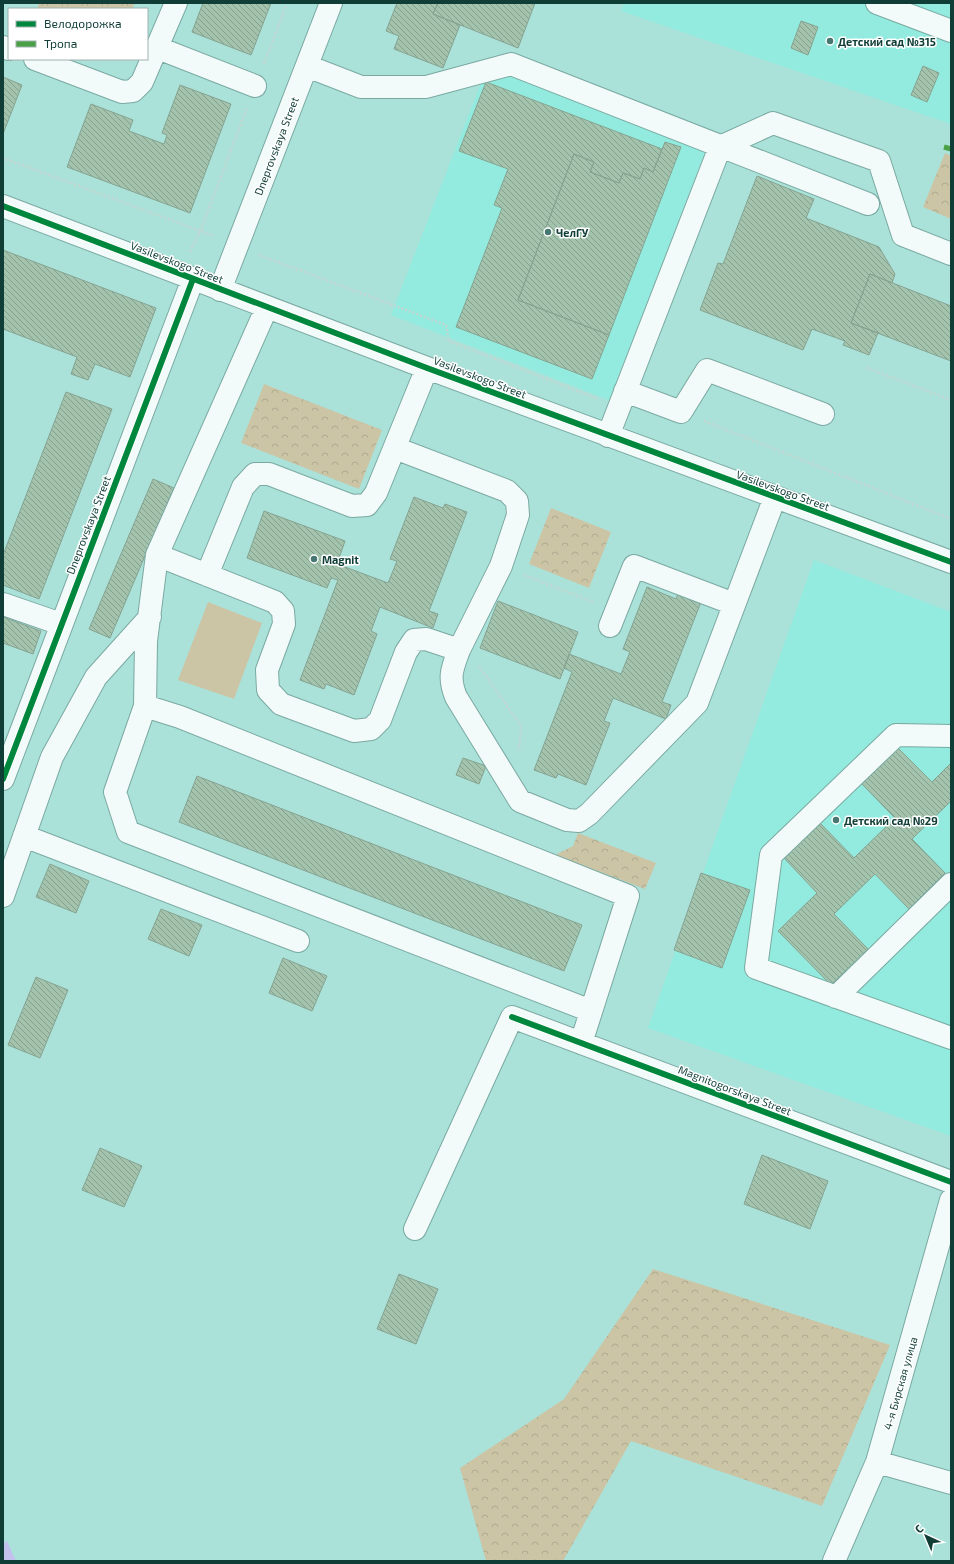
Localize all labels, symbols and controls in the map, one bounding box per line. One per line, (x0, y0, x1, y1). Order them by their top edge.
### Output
legend (8, 8, 148, 60)
text: Велодорожка (44, 16, 122, 30)
place label: Детский сад №315 (838, 35, 936, 48)
text: Тропа (44, 36, 77, 50)
marker: Детский сад №315 (825, 36, 835, 46)
street label: Dneprovskaya Street (251, 95, 301, 197)
place label: ЧелГУ (556, 226, 589, 239)
marker: ЧелГУ (543, 227, 553, 237)
street label: Vasilevskogo Street (129, 238, 225, 286)
street label: Vasilevskogo Street (432, 353, 528, 401)
street label: Vasilevskogo Street (735, 467, 831, 513)
street label: Dneprovskaya Street (63, 474, 113, 576)
place label: Magnit (322, 553, 359, 566)
marker: Magnit (309, 554, 319, 564)
place label: Детский сад №29 (844, 814, 938, 827)
marker: Детский сад №29 (831, 815, 841, 825)
street label: Magnitogorskaya Street (677, 1062, 793, 1118)
street label: 4-я Бирская улица (881, 1335, 920, 1431)
north arrow (906, 1516, 946, 1556)
text: С (912, 1521, 926, 1535)

